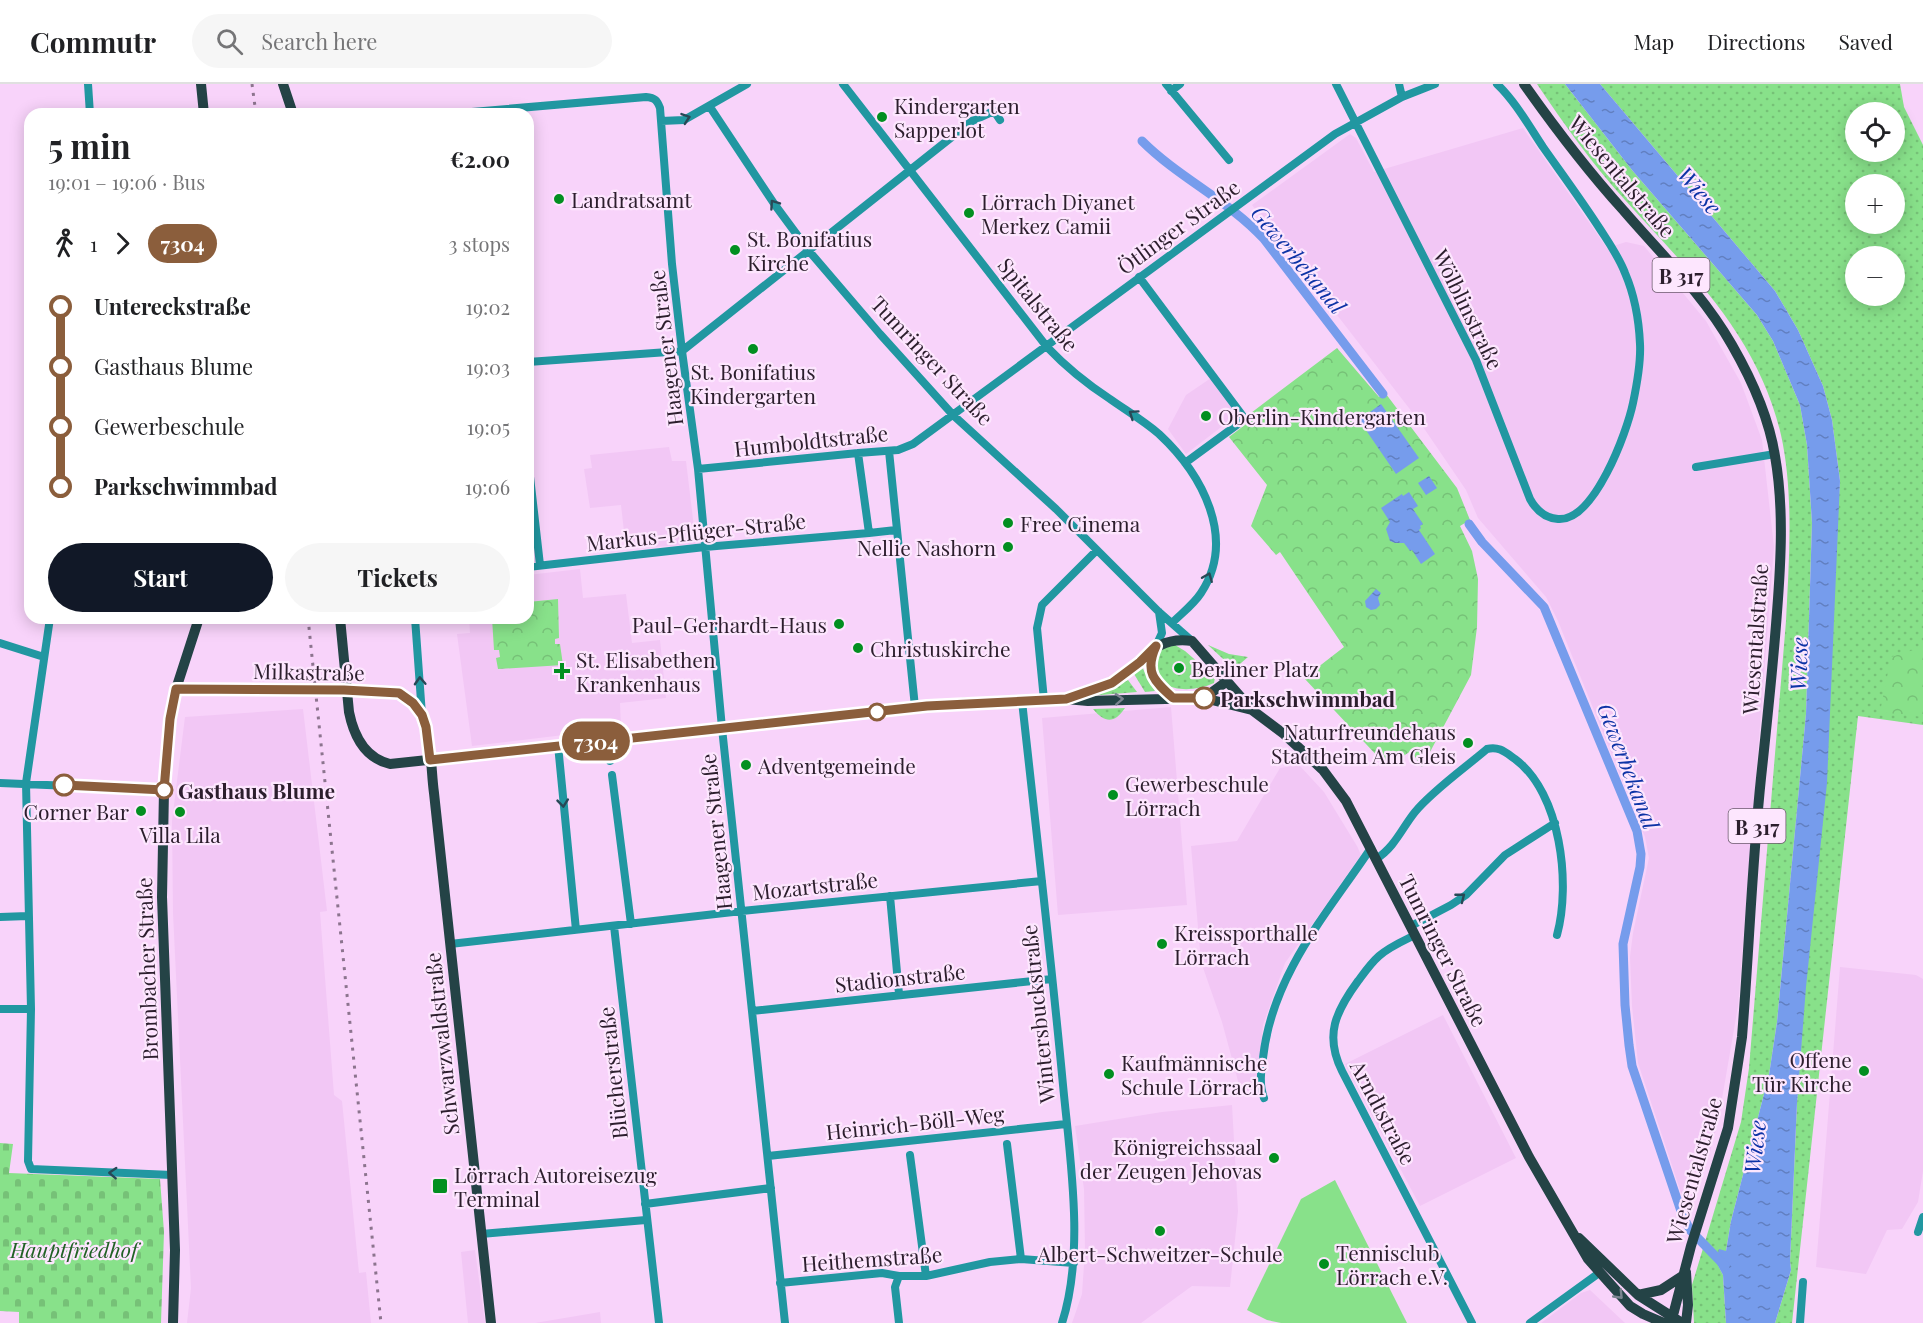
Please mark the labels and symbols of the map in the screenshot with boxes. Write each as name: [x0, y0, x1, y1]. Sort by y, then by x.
place label: Kindergarten Sapperlot: [894, 91, 1020, 143]
street label: Wiesentalstraße: [1563, 108, 1682, 243]
marker: Kindergarten Sapperlot: [875, 110, 889, 124]
one-way arrow: [681, 112, 691, 125]
water label: Wiese: [1671, 160, 1729, 221]
street label: Ötlinger Straße: [1111, 172, 1245, 280]
place label: Landratsamt: [571, 185, 692, 213]
place label: Lörrach Diyanet Merkez Camii: [981, 187, 1135, 239]
marker: Landratsamt: [552, 192, 566, 206]
one-way arrow: [770, 199, 781, 210]
water label: Gewerbekanal: [1245, 199, 1354, 320]
marker: Lörrach Diyanet Merkez Camii: [962, 206, 976, 220]
place label: St. Bonifatius Kirche: [747, 224, 872, 276]
marker: St. Bonifatius Kirche: [728, 243, 742, 257]
street label: Wölblinstraße: [1427, 243, 1510, 374]
street label: Spitalstraße: [993, 251, 1085, 357]
road number: B 317: [1652, 258, 1710, 292]
street label: Haagener Straße: [642, 268, 688, 428]
street label: Tumringer Straße: [866, 289, 1000, 431]
marker: St. Bonifatius Kindergarten: [746, 342, 760, 356]
place label: St. Bonifatius Kindergarten: [690, 357, 816, 409]
place label: Oberlin-Kindergarten: [1218, 402, 1426, 430]
marker: Oberlin-Kindergarten: [1199, 409, 1213, 423]
one-way arrow: [1128, 411, 1139, 422]
street label: Humboldtstraße: [733, 418, 889, 462]
street label: Markus-Pflüger-Straße: [585, 506, 807, 556]
place label: Free Cinema: [1020, 509, 1141, 537]
marker: Free Cinema: [1001, 516, 1015, 530]
place label: Nellie Nashorn: [857, 533, 996, 561]
marker: Nellie Nashorn: [1001, 540, 1015, 554]
street label: Wiesentalstraße: [1735, 563, 1773, 716]
one-way arrow: [1201, 573, 1213, 584]
place label: Paul-Gerhardt-Haus: [632, 610, 827, 638]
marker: Paul-Gerhardt-Haus: [832, 617, 846, 631]
place label: Christuskirche: [870, 634, 1011, 662]
water label: Wiese: [1782, 636, 1814, 691]
marker: Christuskirche: [851, 641, 865, 655]
place label: St. Elisabethen Krankenhaus: [576, 645, 716, 697]
place label: Berliner Platz: [1191, 654, 1319, 682]
street label: Milkastraße: [253, 656, 365, 686]
marker: Berliner Platz: [1172, 661, 1186, 675]
marker: St. Elisabethen Krankenhaus: [553, 662, 571, 680]
one-way arrow: [413, 676, 426, 685]
place label: Parkschwimmbad: [1220, 684, 1396, 712]
marker: Parkschwimmbad: [1193, 687, 1215, 709]
one-way arrow: [1115, 693, 1124, 706]
water label: Gewerbekanal: [1591, 699, 1667, 834]
unlabelled marker: [868, 703, 886, 721]
place label: Naturfreundehaus Stadtheim Am Gleis: [1271, 717, 1456, 769]
line badge: 7304: [554, 722, 638, 760]
marker: Naturfreundehaus Stadtheim Am Gleis: [1461, 736, 1475, 750]
place label: Adventgemeinde: [757, 751, 916, 779]
street label: Haagener Straße: [693, 752, 737, 912]
marker: Adventgemeinde: [739, 758, 753, 772]
place label: Gewerbeschule Lörrach: [1125, 769, 1269, 821]
unlabelled marker: [53, 774, 75, 796]
place label: Gasthaus Blume: [178, 776, 335, 804]
marker: Gasthaus Blume: [155, 781, 173, 799]
marker: Gewerbeschule Lörrach: [1106, 788, 1120, 802]
place label: Corner Bar: [24, 797, 130, 825]
one-way arrow: [556, 799, 569, 808]
marker: Corner Bar: [134, 804, 148, 818]
marker: Villa Lila: [173, 805, 187, 819]
road number: B 317: [1728, 809, 1786, 843]
place label: Villa Lila: [138, 820, 221, 848]
street label: Mozartstraße: [751, 864, 879, 906]
street label: Tumringer Straße: [1394, 869, 1494, 1031]
street label: Brombacher Straße: [129, 877, 163, 1061]
one-way arrow: [1455, 894, 1466, 905]
place label: Kreissporthalle Lörrach: [1174, 918, 1318, 970]
street label: Wintersbuckstraße: [1014, 923, 1060, 1106]
marker: Kreissporthalle Lörrach: [1155, 937, 1169, 951]
street label: Schwarzwaldstraße: [417, 951, 465, 1137]
street label: Stadionstraße: [833, 956, 967, 998]
street label: Blücherstraße: [591, 1005, 633, 1141]
place label: Offene Tür Kirche: [1752, 1045, 1852, 1097]
place label: Kaufmännische Schule Lörrach: [1121, 1048, 1267, 1100]
street label: Arndtstraße: [1344, 1054, 1423, 1169]
marker: Offene Tür Kirche: [1857, 1064, 1871, 1078]
marker: Kaufmännische Schule Lörrach: [1102, 1067, 1116, 1081]
street label: Wiesentalstraße: [1658, 1093, 1727, 1248]
street label: Heinrich-Böll-Weg: [824, 1099, 1006, 1145]
water label: Wiese: [1736, 1118, 1772, 1176]
place label: Königreichssaal der Zeugen Jehovas: [1080, 1132, 1262, 1184]
marker: Königreichssaal der Zeugen Jehovas: [1267, 1151, 1281, 1165]
place label: Lörrach Autoreisezug Terminal: [454, 1160, 657, 1212]
one-way arrow: [109, 1166, 118, 1179]
marker: Lörrach Autoreisezug Terminal: [431, 1177, 449, 1195]
marker: Albert-Schweitzer-Schule: [1153, 1224, 1167, 1238]
park label: Hauptfriedhof: [9, 1235, 142, 1263]
place label: Tennisclub Lörrach e.V.: [1336, 1238, 1448, 1290]
street label: Heithemstraße: [801, 1239, 943, 1277]
place label: Albert-Schweitzer-Schule: [1036, 1239, 1283, 1267]
marker: Tennisclub Lörrach e.V.: [1317, 1257, 1331, 1271]
one-way arrow: [1612, 1288, 1623, 1299]

